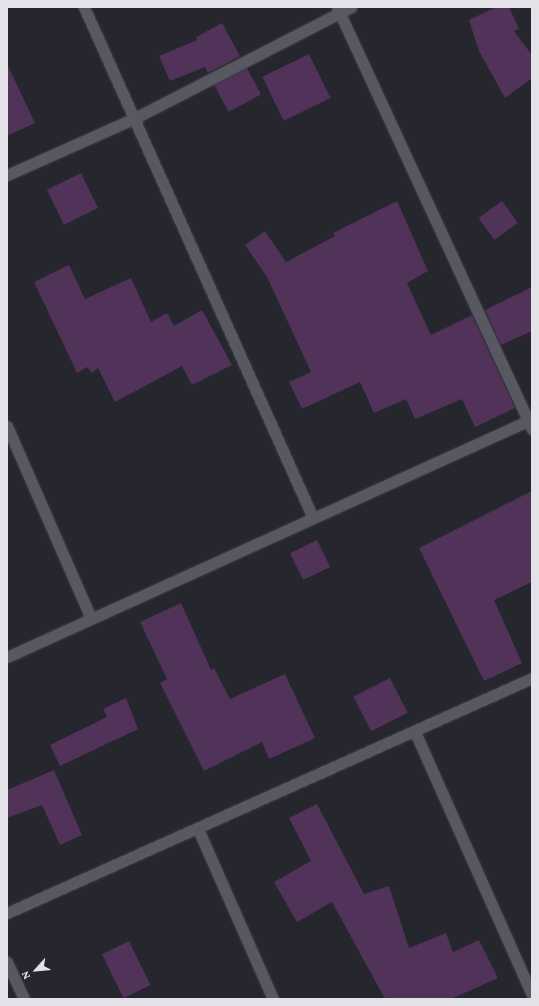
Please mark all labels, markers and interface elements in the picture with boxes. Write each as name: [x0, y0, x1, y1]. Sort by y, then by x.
north arrow: [16, 950, 56, 990]
text: N: [18, 969, 32, 982]

